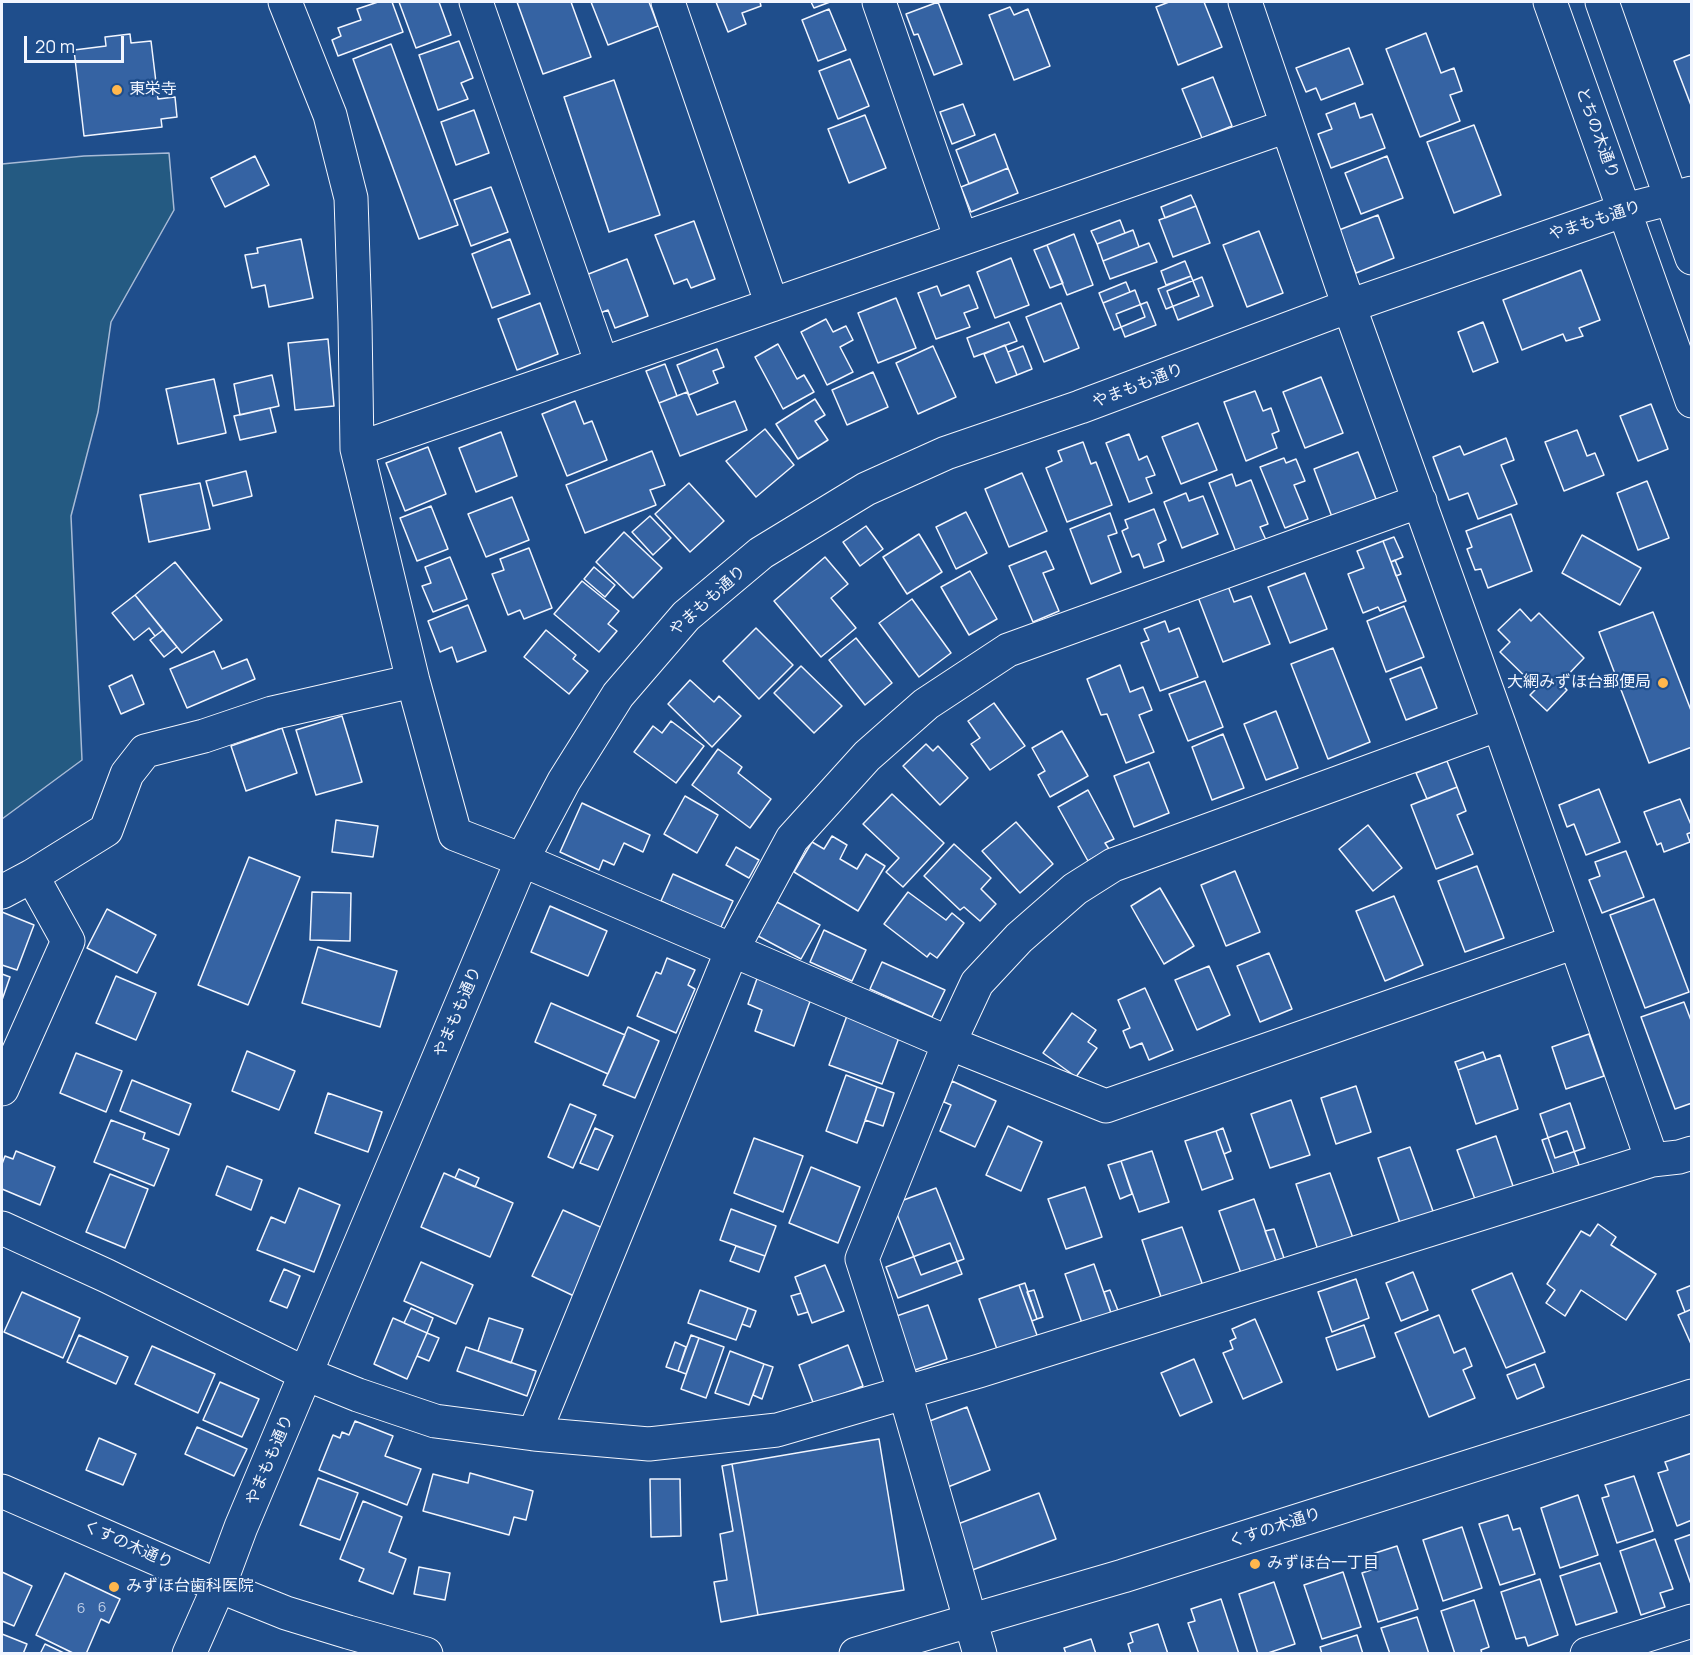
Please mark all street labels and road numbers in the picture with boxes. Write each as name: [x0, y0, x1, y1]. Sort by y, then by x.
street label: とちの木通り: [1572, 85, 1622, 181]
street label: やまもも通り: [1546, 197, 1644, 245]
street label: やまもも通り: [1090, 360, 1186, 412]
street label: やまもも通り: [666, 562, 750, 640]
street label: やまもも通り: [430, 964, 486, 1060]
street label: やまもも通り: [242, 1412, 298, 1508]
street label: くすの木通り: [1226, 1504, 1324, 1552]
street label: くすの木通り: [80, 1517, 176, 1573]

